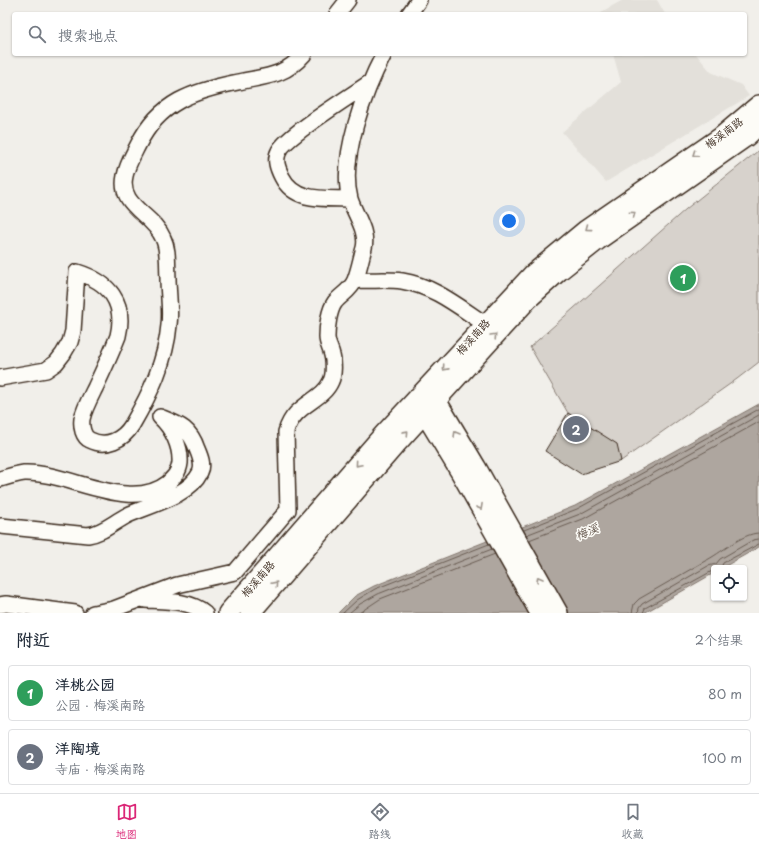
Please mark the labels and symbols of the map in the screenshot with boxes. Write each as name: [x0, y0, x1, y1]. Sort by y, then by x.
street label: 梅溪南路: [701, 113, 746, 153]
one-way arrow: [692, 149, 699, 157]
your location: [499, 211, 519, 231]
one-way arrow: [629, 212, 636, 219]
one-way arrow: [585, 223, 592, 231]
pin: 1: [670, 263, 696, 293]
street label: 梅溪南路: [452, 315, 494, 359]
one-way arrow: [489, 334, 496, 341]
one-way arrow: [443, 363, 450, 371]
pin: 2: [563, 414, 589, 444]
one-way arrow: [402, 430, 409, 437]
one-way arrow: [454, 431, 461, 438]
one-way arrow: [356, 459, 363, 467]
one-way arrow: [476, 503, 483, 510]
water label: 梅溪: [572, 518, 602, 544]
street label: 梅溪南路: [237, 556, 278, 601]
one-way arrow: [536, 576, 543, 583]
one-way arrow: [271, 581, 278, 588]

